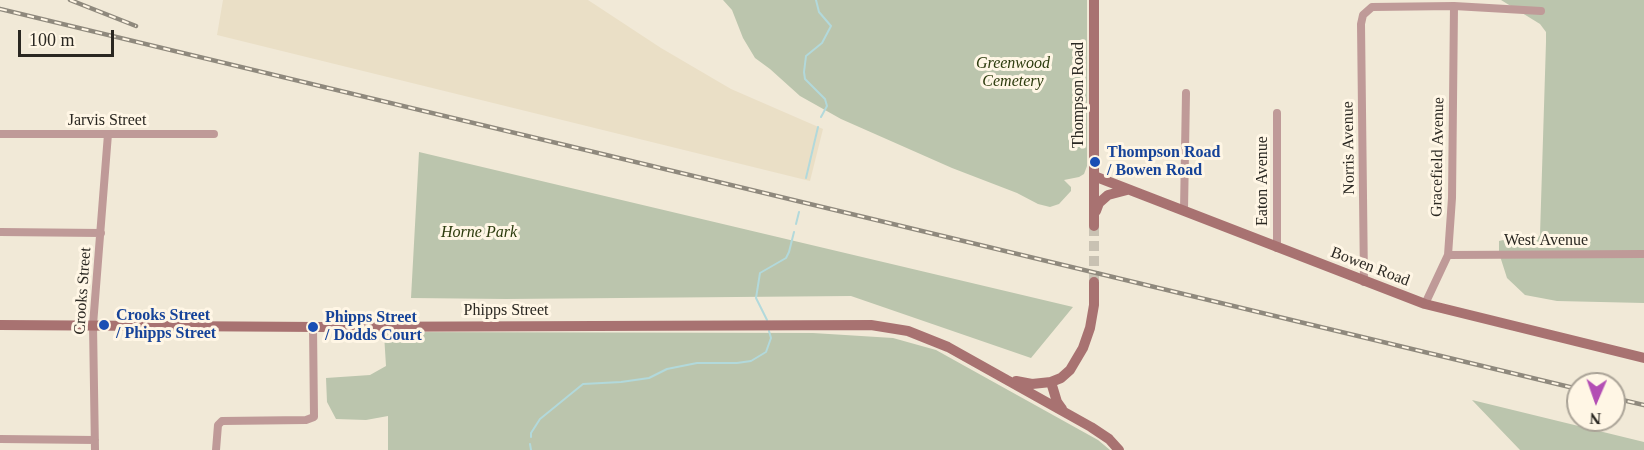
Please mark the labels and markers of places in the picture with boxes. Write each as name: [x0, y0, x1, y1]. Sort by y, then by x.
place label: Thompson Road / Bowen Road: [1107, 143, 1220, 181]
marker: Thompson Road / Bowen Road: [1088, 155, 1102, 169]
place label: Crooks Street / Phipps Street: [116, 306, 216, 344]
place label: Phipps Street / Dodds Court: [325, 308, 422, 346]
marker: Crooks Street / Phipps Street: [97, 318, 111, 332]
marker: Phipps Street / Dodds Court: [306, 320, 320, 334]

